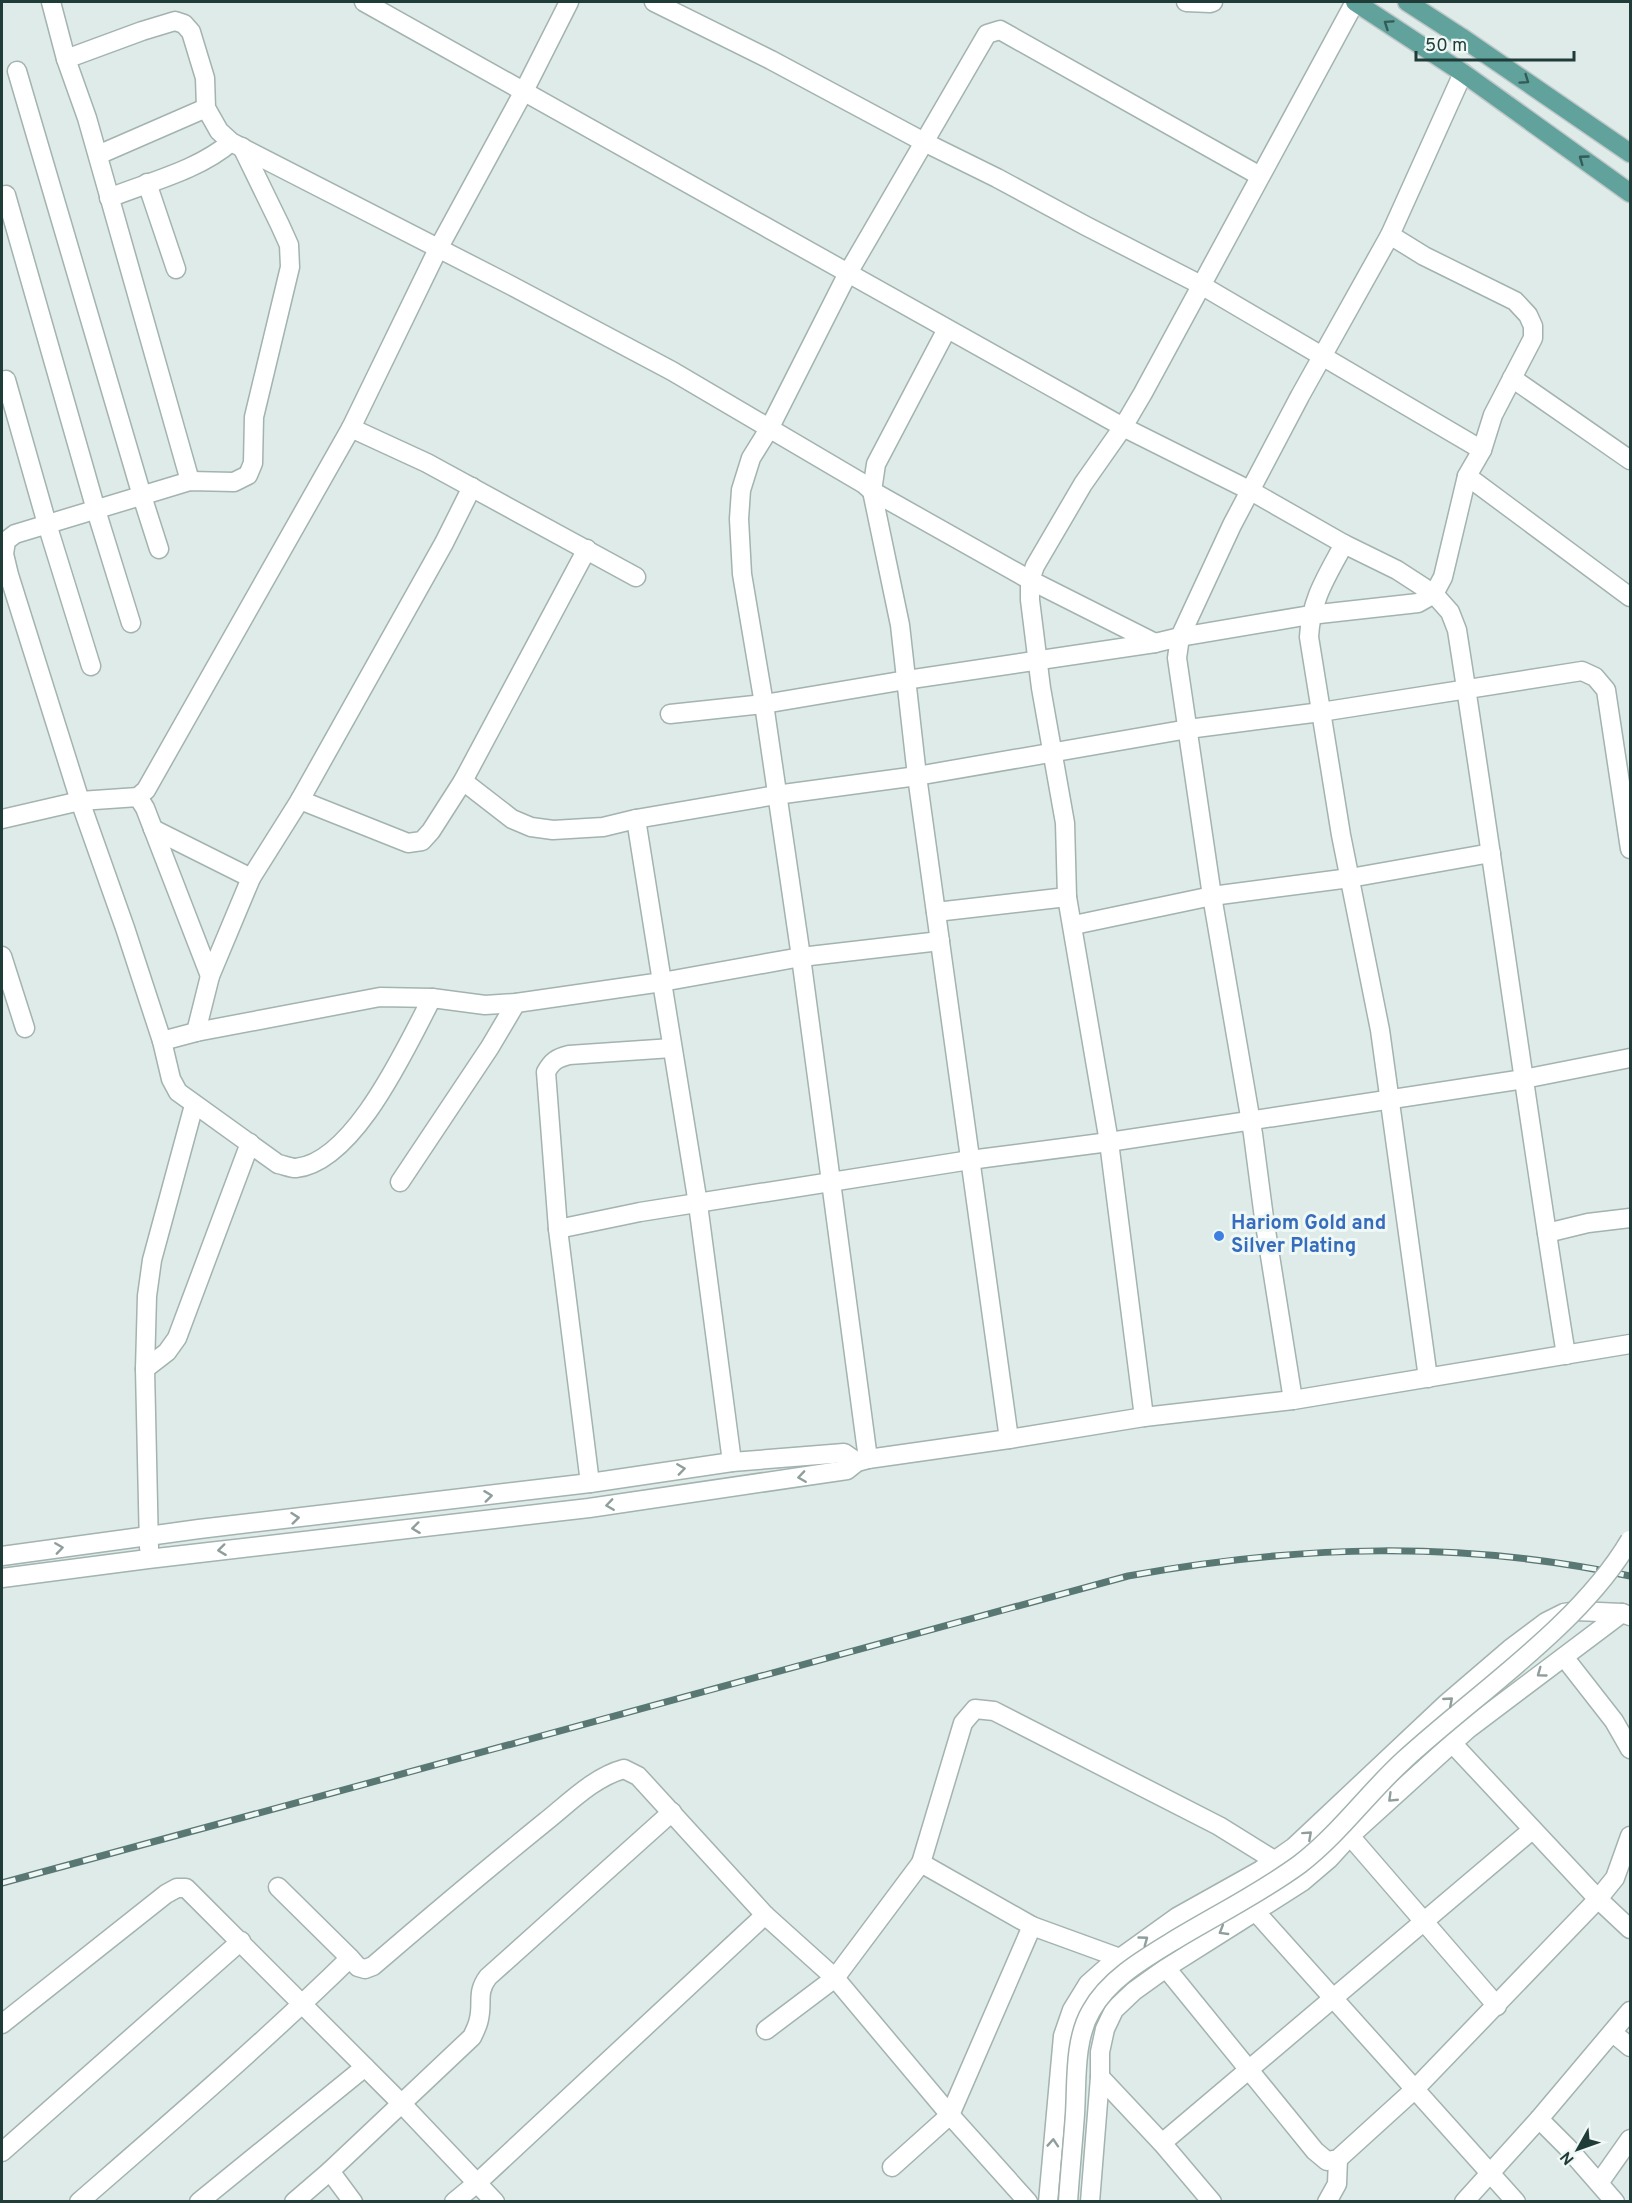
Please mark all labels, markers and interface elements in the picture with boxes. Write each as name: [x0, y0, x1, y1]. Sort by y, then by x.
one-way arrow: [1384, 20, 1395, 31]
scale bar: [1416, 24, 1574, 62]
text: 50 m: [1425, 35, 1467, 58]
one-way arrow: [1519, 73, 1530, 84]
one-way arrow: [1578, 155, 1589, 166]
place label: Hariom Gold and Silver Plating: [1231, 1211, 1386, 1260]
marker: Hariom Gold and Silver Plating: [1212, 1229, 1226, 1243]
one-way arrow: [677, 1464, 686, 1476]
one-way arrow: [798, 1470, 807, 1482]
one-way arrow: [484, 1490, 493, 1503]
one-way arrow: [605, 1498, 614, 1510]
one-way arrow: [290, 1512, 299, 1525]
one-way arrow: [411, 1521, 420, 1534]
one-way arrow: [55, 1542, 64, 1555]
one-way arrow: [218, 1543, 227, 1556]
one-way arrow: [1537, 1666, 1548, 1677]
one-way arrow: [1442, 1697, 1453, 1708]
one-way arrow: [1388, 1791, 1398, 1802]
one-way arrow: [1300, 1831, 1311, 1842]
one-way arrow: [1219, 1923, 1229, 1935]
one-way arrow: [1138, 1936, 1149, 1947]
north arrow: [1548, 2119, 1608, 2179]
one-way arrow: [1046, 2139, 1059, 2148]
text: N: [1557, 2147, 1579, 2168]

